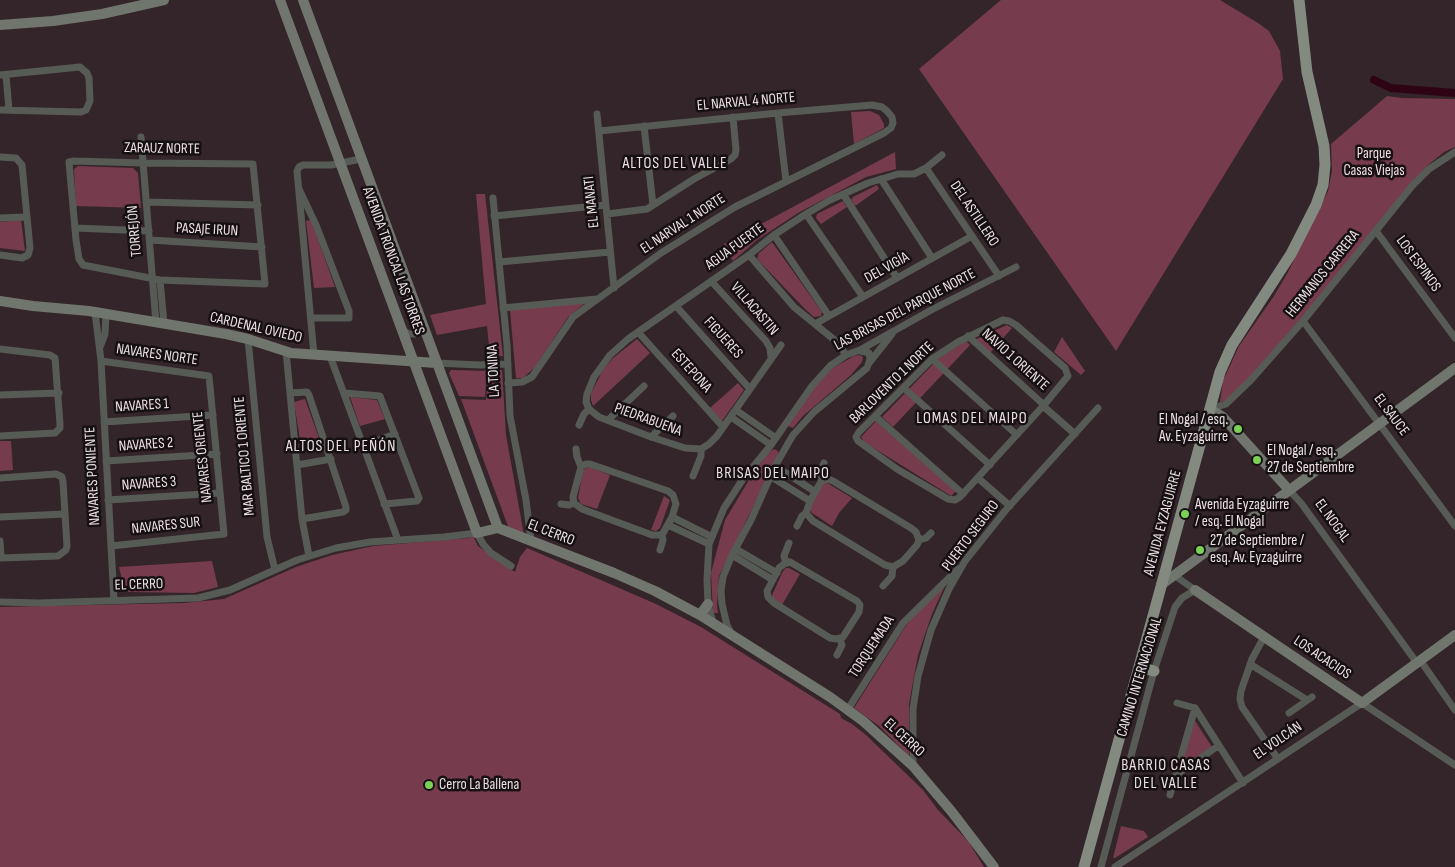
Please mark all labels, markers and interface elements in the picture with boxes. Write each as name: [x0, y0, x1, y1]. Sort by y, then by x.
street label: EL NARVAL 4 NORTE: [696, 89, 796, 115]
street label: ZARAUZ NORTE: [124, 139, 200, 159]
park label: Parque Casas Viejas: [1343, 145, 1405, 180]
district label: ALTOS DEL VALLE: [621, 154, 729, 174]
street label: EL MANATI: [580, 175, 604, 229]
street label: DEL ASTILLERO: [946, 178, 1002, 250]
street label: AVENIDA TRONCAL LAS TORRES: [358, 185, 428, 337]
street label: EL NARVAL 1 NORTE: [637, 190, 729, 258]
street label: TORREJÓN: [124, 205, 146, 257]
street label: PASAJE IRUN: [176, 219, 238, 241]
street label: AGUA FUERTE: [702, 220, 768, 274]
street label: HERMANOS CARRERA: [1282, 227, 1364, 321]
street label: LOS ESPINOS: [1392, 233, 1444, 295]
street label: DEL VIGÍA: [862, 248, 912, 288]
street label: LAS BRISAS DEL PARQUE NORTE: [831, 265, 979, 355]
street label: VILLACASTIN: [726, 279, 782, 339]
street label: CARDENAL OVIEDO: [208, 309, 304, 347]
street label: FIGUERES: [700, 314, 746, 362]
street label: NAVIO 1 ORIENTE: [978, 325, 1052, 395]
street label: BARLOVENTO 1 NORTE: [846, 338, 938, 428]
street label: NAVARES NORTE: [115, 340, 199, 370]
street label: LA TONINA: [484, 344, 504, 398]
street label: ESTEPONA: [667, 345, 715, 397]
street label: EL SAUCE: [1369, 391, 1413, 439]
street label: NAVARES 1: [115, 395, 169, 417]
street label: MAR BALTICO 1 ORIENTE: [231, 396, 259, 516]
street label: PIEDRABUENA: [612, 399, 684, 441]
district label: LOMAS DEL MAIPO: [914, 409, 1030, 429]
street label: NAVARES ORIENTE: [189, 410, 217, 504]
place label: El Nogal / esq. Av. Eyzaguirre: [1159, 411, 1228, 446]
marker: El Nogal / esq. Av. Eyzaguirre: [1232, 423, 1244, 435]
street label: NAVARES PONIENTE: [81, 426, 105, 526]
street label: NAVARES 2: [118, 434, 174, 456]
district label: ALTOS DEL PEÑÓN: [284, 437, 398, 457]
place label: El Nogal / esq. 27 de Septiembre: [1267, 442, 1354, 477]
marker: El Nogal / esq. 27 de Septiembre: [1251, 454, 1263, 466]
district label: BRISAS DEL MAIPO: [714, 464, 832, 484]
street label: AVENIDA EYZAGUIRRE: [1140, 468, 1186, 578]
street label: NAVARES 3: [121, 473, 177, 495]
place label: Avenida Eyzaguirre / esq. El Nogal: [1195, 496, 1289, 531]
street label: EL NOGAL: [1310, 496, 1354, 546]
street label: PUERTO SEGURO: [939, 497, 1003, 575]
marker: Avenida Eyzaguirre / esq. El Nogal: [1179, 508, 1191, 520]
street label: NAVARES SUR: [131, 513, 201, 539]
street label: EL CERRO: [525, 516, 577, 550]
place label: 27 de Septiembre / esq. Av. Eyzaguirre: [1210, 532, 1304, 567]
marker: 27 de Septiembre / esq. Av. Eyzaguirre: [1194, 544, 1206, 556]
street label: EL CERRO: [114, 575, 164, 595]
street label: TORQUEMADA: [845, 613, 899, 681]
street label: CAMINO INTERNACIONAL: [1113, 615, 1167, 739]
street label: LOS ACACIOS: [1290, 632, 1354, 684]
street label: EL CERRO: [880, 715, 928, 761]
street label: EL VOLCÁN: [1250, 718, 1306, 764]
district label: BARRIO CASAS DEL VALLE: [1120, 756, 1212, 794]
place label: Cerro La Ballena: [439, 776, 519, 794]
marker: Cerro La Ballena: [423, 779, 435, 791]

